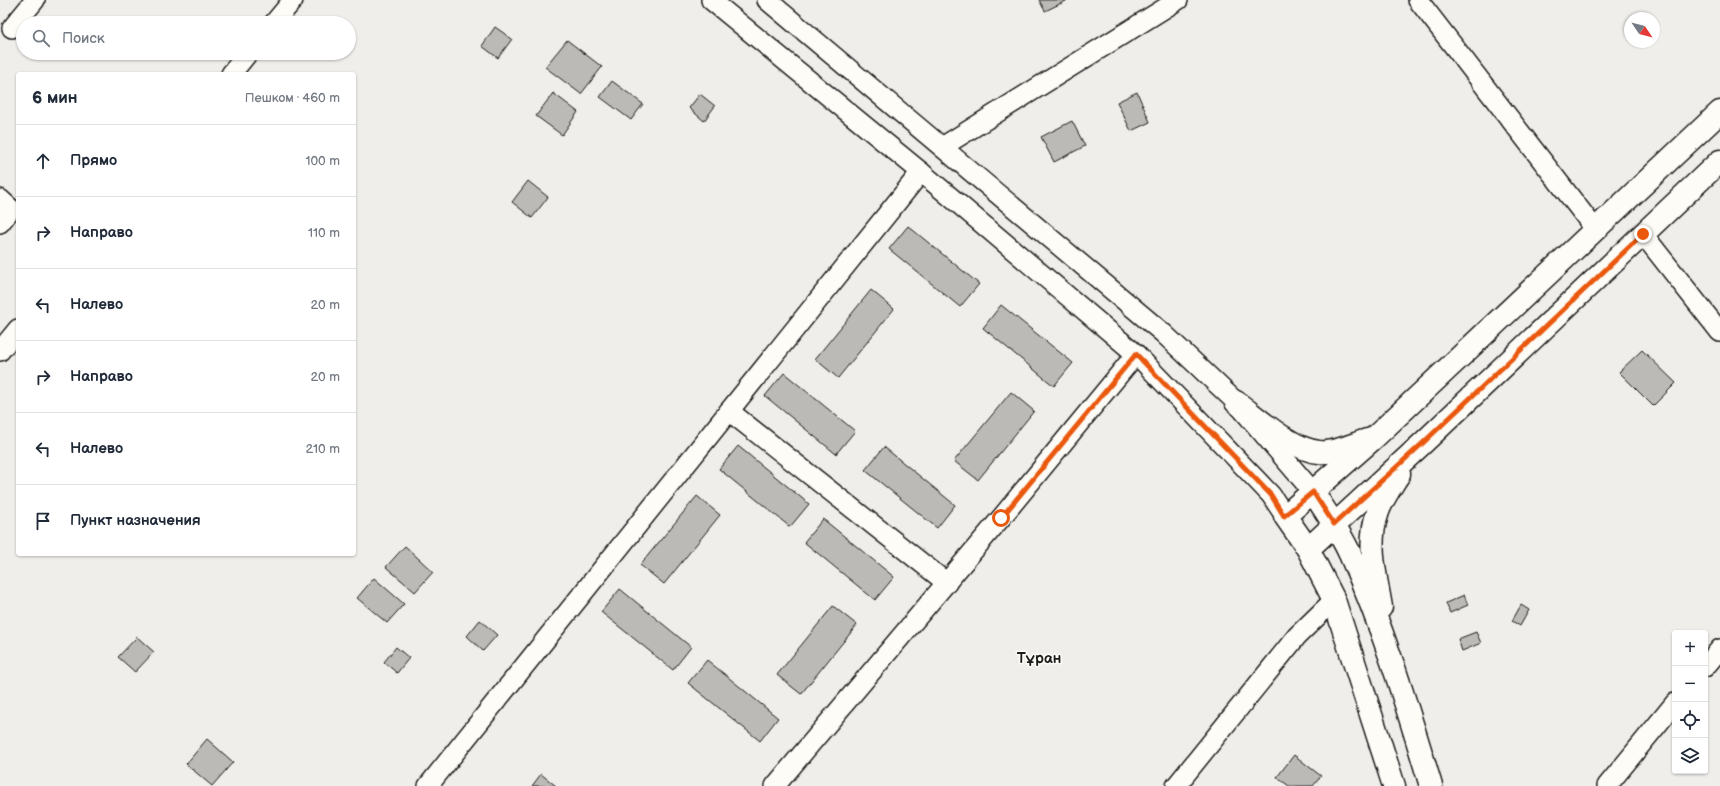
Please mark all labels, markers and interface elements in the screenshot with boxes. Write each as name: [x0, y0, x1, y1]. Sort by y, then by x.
north arrow: [1624, 12, 1660, 48]
search box: [16, 16, 356, 60]
icon: search: [30, 27, 52, 49]
text: Поиск: [62, 29, 105, 48]
text: 6 мин: [32, 88, 78, 108]
text: Пешком · 460 m: [245, 90, 340, 106]
icon: ahead: [32, 150, 54, 172]
text: Прямо: [70, 151, 117, 170]
text: 100 m: [305, 153, 340, 169]
icon: right: [32, 222, 54, 244]
text: Направо: [70, 223, 133, 242]
text: 110 m: [308, 225, 340, 241]
route end: [1634, 225, 1652, 243]
icon: left: [32, 294, 54, 316]
text: Налево: [70, 295, 123, 314]
text: 20 m: [310, 297, 340, 313]
icon: right: [32, 366, 54, 388]
text: Направо: [70, 367, 133, 386]
text: 20 m: [310, 369, 340, 385]
icon: left: [32, 438, 54, 460]
text: Налево: [70, 439, 123, 458]
text: 210 m: [306, 441, 340, 457]
route start: [992, 509, 1010, 527]
icon: arrive: [32, 510, 54, 532]
text: Пункт назначения: [70, 511, 201, 530]
map controls: [1672, 630, 1708, 774]
button: +: [1672, 630, 1708, 666]
district label: Тұран: [1017, 649, 1061, 668]
button: −: [1672, 666, 1708, 702]
button: locate: [1672, 702, 1708, 738]
button: layers: [1672, 738, 1708, 774]

